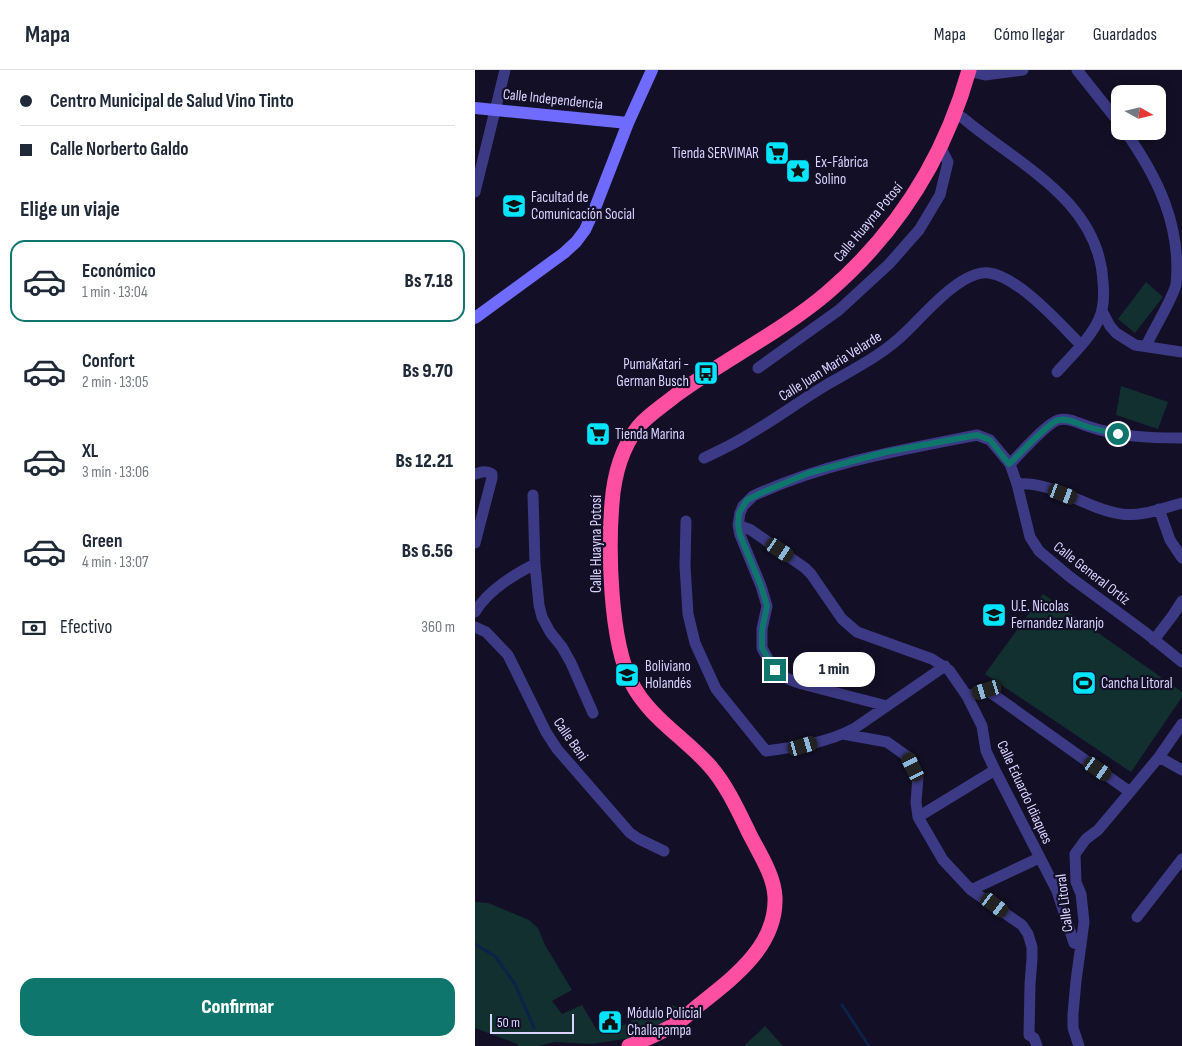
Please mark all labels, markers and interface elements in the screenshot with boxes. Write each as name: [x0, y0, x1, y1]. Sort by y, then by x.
text: Mapa: [25, 20, 70, 49]
text: Mapa: [934, 24, 966, 45]
text: Cómo llegar: [994, 24, 1065, 45]
text: Guardados: [1093, 24, 1157, 45]
street label: Calle Independencia: [502, 85, 604, 114]
north arrow: [1111, 85, 1166, 140]
map controls: [1111, 85, 1166, 140]
text: Centro Municipal de Salud Vino Tinto: [50, 90, 294, 113]
text: Calle Norberto Galdo: [50, 138, 188, 161]
supermarket icon: Tienda SERVIMAR: [764, 140, 790, 166]
place label: Tienda SERVIMAR: [672, 144, 759, 163]
place label: Ex-Fábrica Solino: [815, 153, 869, 189]
place icon: Ex-Fábrica Solino: [785, 158, 811, 184]
street label: Calle Huayna Potosí: [830, 178, 907, 266]
place label: Facultad de Comunicación Social: [531, 188, 635, 224]
school or university icon: Facultad de Comunicación Social: [501, 193, 527, 219]
text: Elige un viaje: [20, 196, 120, 223]
icon: car: [22, 259, 67, 304]
text: Económico: [82, 260, 156, 283]
text: Bs 7.18: [405, 270, 453, 293]
text: 1 min · 13:04: [82, 283, 148, 302]
street label: Calle Juan Maria Velarde: [775, 327, 885, 406]
icon: car: [22, 349, 67, 394]
text: Confort: [82, 350, 135, 373]
place label: PumaKatari - German Busch: [616, 355, 689, 391]
text: Bs 9.70: [403, 360, 453, 383]
bus stop icon: PumaKatari - German Busch: [693, 360, 719, 386]
text: 2 min · 13:05: [82, 373, 148, 392]
supermarket icon: Tienda Marina: [585, 421, 611, 447]
route start: [1107, 423, 1129, 445]
place label: Tienda Marina: [615, 425, 685, 444]
icon: car: [22, 439, 67, 484]
text: XL: [82, 440, 98, 463]
text: Bs 12.21: [395, 450, 453, 473]
text: 3 min · 13:06: [82, 463, 149, 482]
car: [1046, 482, 1079, 506]
street label: Calle Huayna Potosí: [587, 495, 606, 593]
icon: car: [22, 529, 67, 574]
text: Green: [82, 530, 122, 553]
car: [763, 535, 796, 565]
street label: Calle General Ortiz: [1049, 537, 1134, 610]
text: Bs 6.56: [402, 540, 453, 563]
text: 4 min · 13:07: [82, 553, 148, 572]
place label: U.E. Nicolas Fernandez Naranjo: [1011, 597, 1104, 633]
school or university icon: U.E. Nicolas Fernandez Naranjo: [981, 602, 1007, 628]
icon: cash: [20, 614, 48, 642]
text: Efectivo: [60, 616, 112, 639]
text: 360 m: [421, 618, 455, 637]
callout: 1 min: [793, 652, 875, 688]
place label: Boliviano Holandés: [645, 657, 692, 693]
route end: [764, 659, 786, 681]
text: 1 min: [819, 660, 849, 679]
school or university icon: Boliviano Holandés: [614, 662, 640, 688]
sports icon: Cancha Litoral: [1071, 670, 1097, 696]
place label: Cancha Litoral: [1101, 674, 1172, 693]
car: [970, 678, 1003, 702]
street label: Calle Beni: [549, 714, 592, 765]
car: [786, 735, 819, 757]
street label: Calle Eduardo Idiaques: [992, 737, 1057, 847]
car: [899, 750, 926, 784]
car: [1081, 754, 1114, 784]
street label: Calle Litoral: [1052, 873, 1077, 933]
car: [978, 890, 1011, 920]
button: Confirmar: [20, 978, 455, 1036]
place label: Módulo Policial Challapampa: [627, 1004, 702, 1040]
public building icon: Módulo Policial Challapampa: [597, 1009, 623, 1035]
scale bar: [490, 1011, 574, 1034]
text: 50 m: [497, 1014, 520, 1031]

